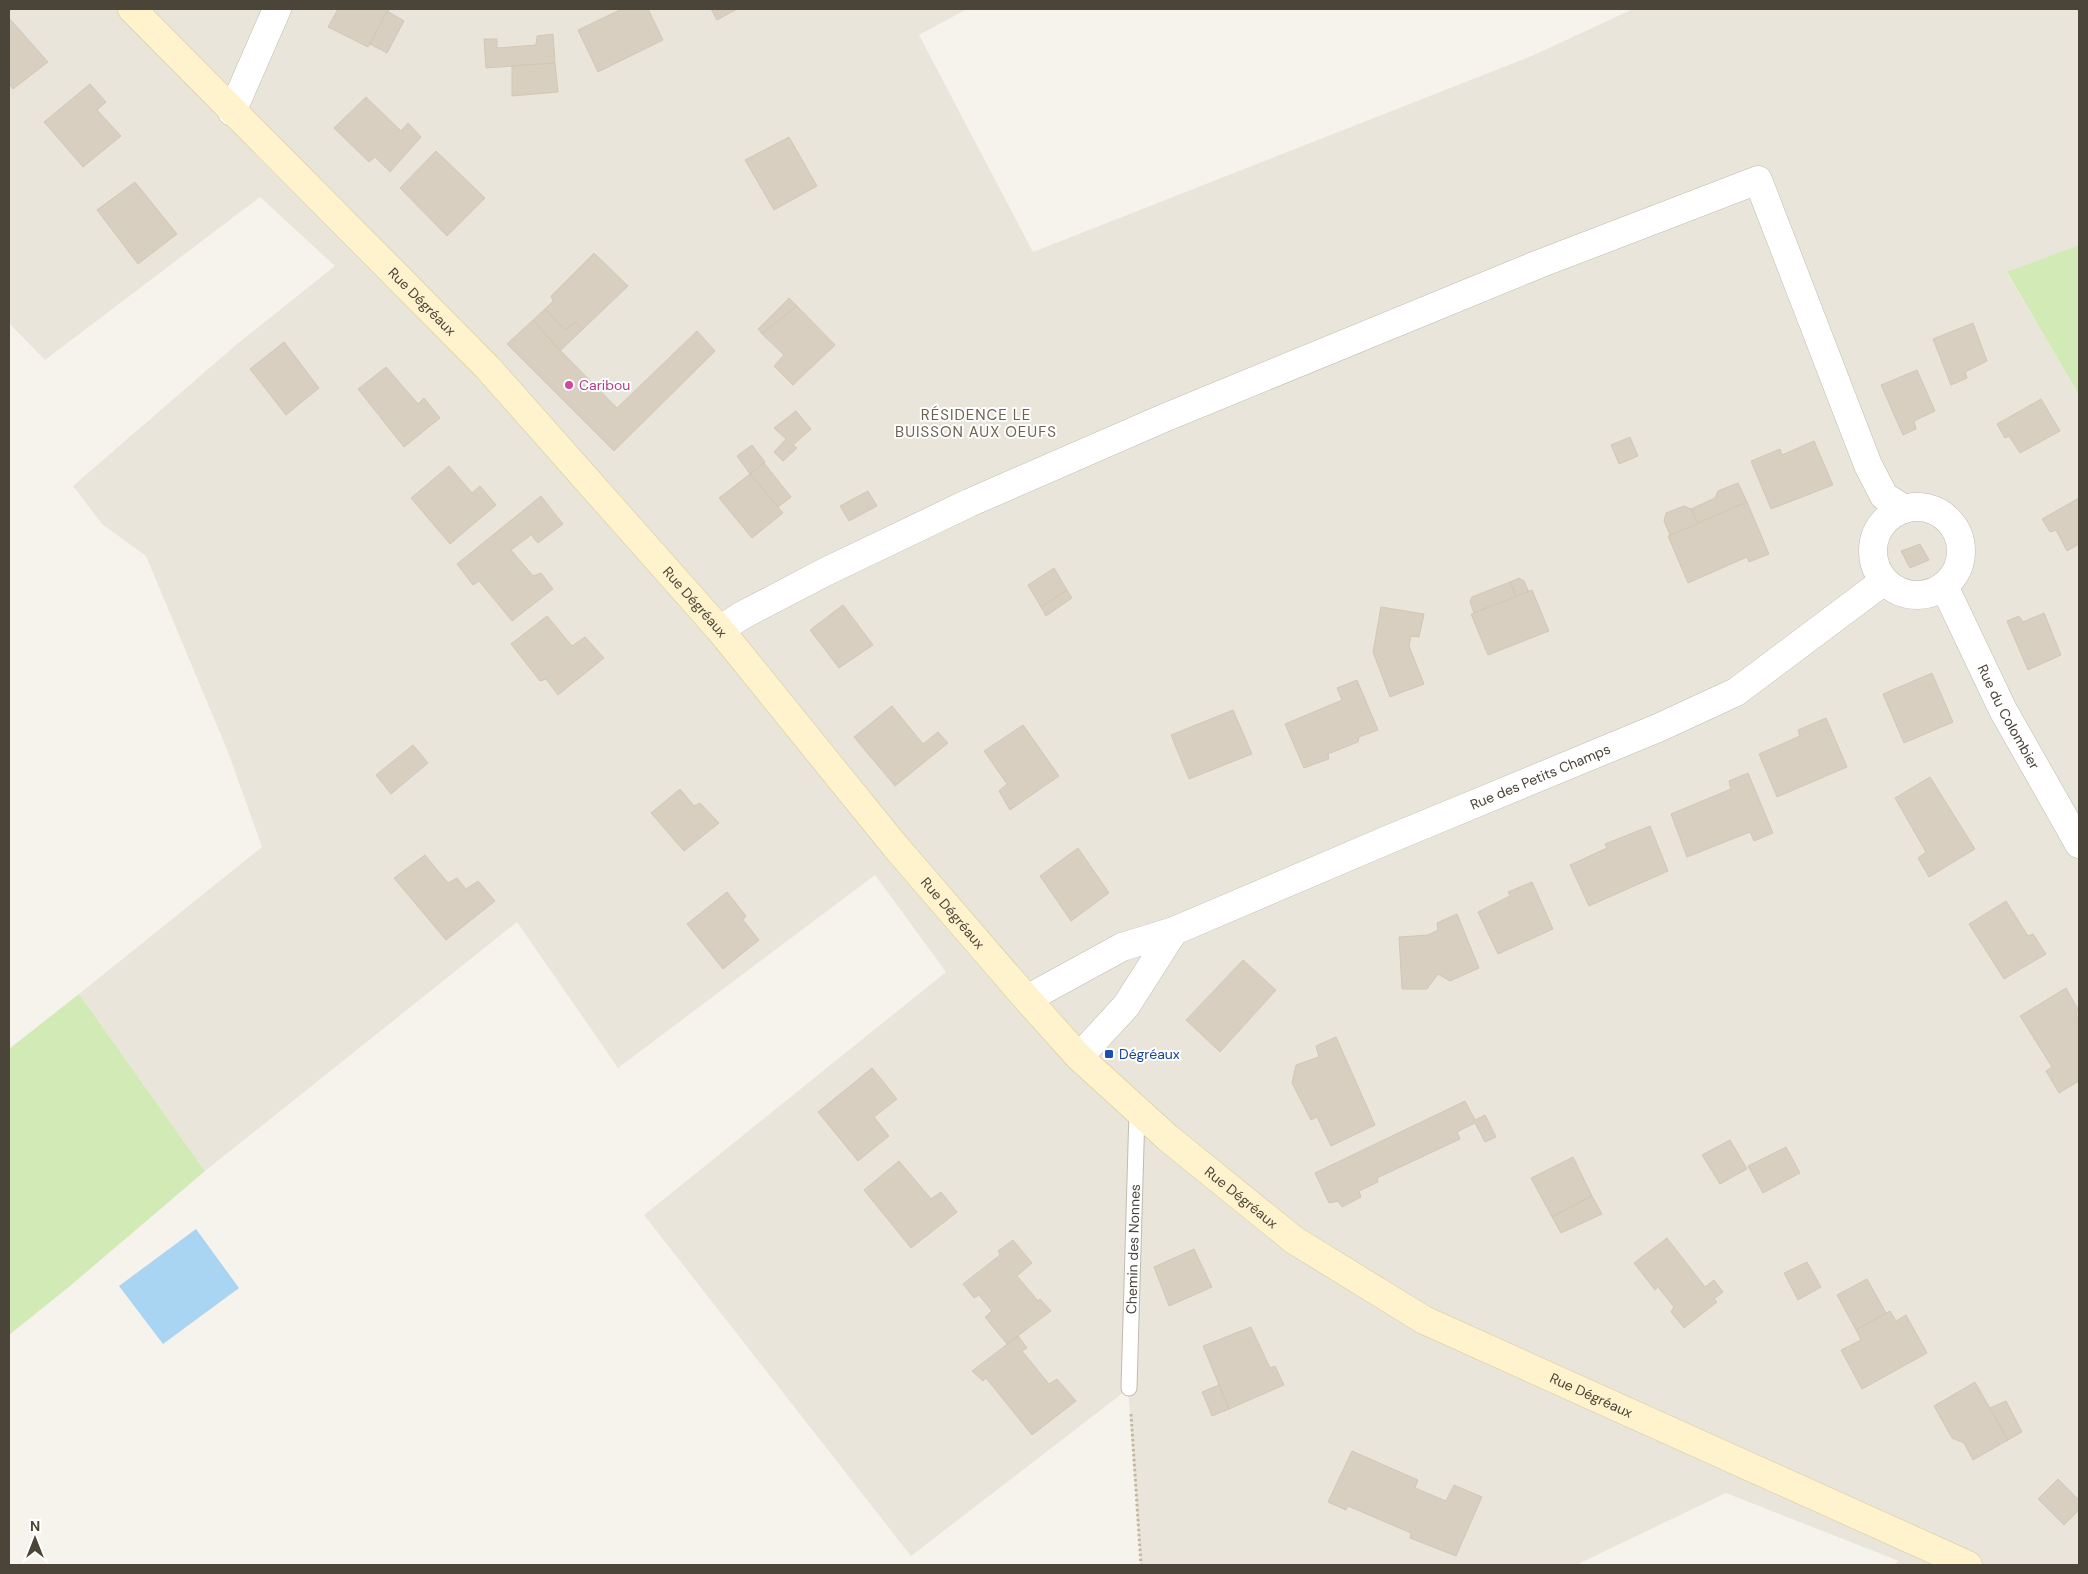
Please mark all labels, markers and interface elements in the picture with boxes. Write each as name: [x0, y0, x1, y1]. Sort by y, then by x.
street label: Rue Dégréaux: [384, 264, 460, 339]
place label: Caribou: [579, 376, 630, 394]
marker: Caribou: [563, 379, 575, 391]
district label: RÉSIDENCE LE BUISSON AUX OEUFS: [895, 405, 1057, 442]
street label: Rue Dégréaux: [659, 563, 731, 641]
street label: Rue du Colombier: [1974, 662, 2044, 773]
street label: Rue des Petits Champs: [1467, 740, 1613, 814]
street label: Rue Dégréaux: [917, 873, 989, 953]
place label: Dégréaux: [1119, 1045, 1180, 1063]
marker: Dégréaux: [1103, 1048, 1115, 1060]
street label: Rue Dégréaux: [1201, 1162, 1281, 1232]
street label: Chemin des Nonnes: [1122, 1184, 1144, 1314]
street label: Rue Dégréaux: [1547, 1369, 1635, 1422]
north arrow: [10, 1514, 60, 1564]
text: N: [30, 1517, 40, 1535]

